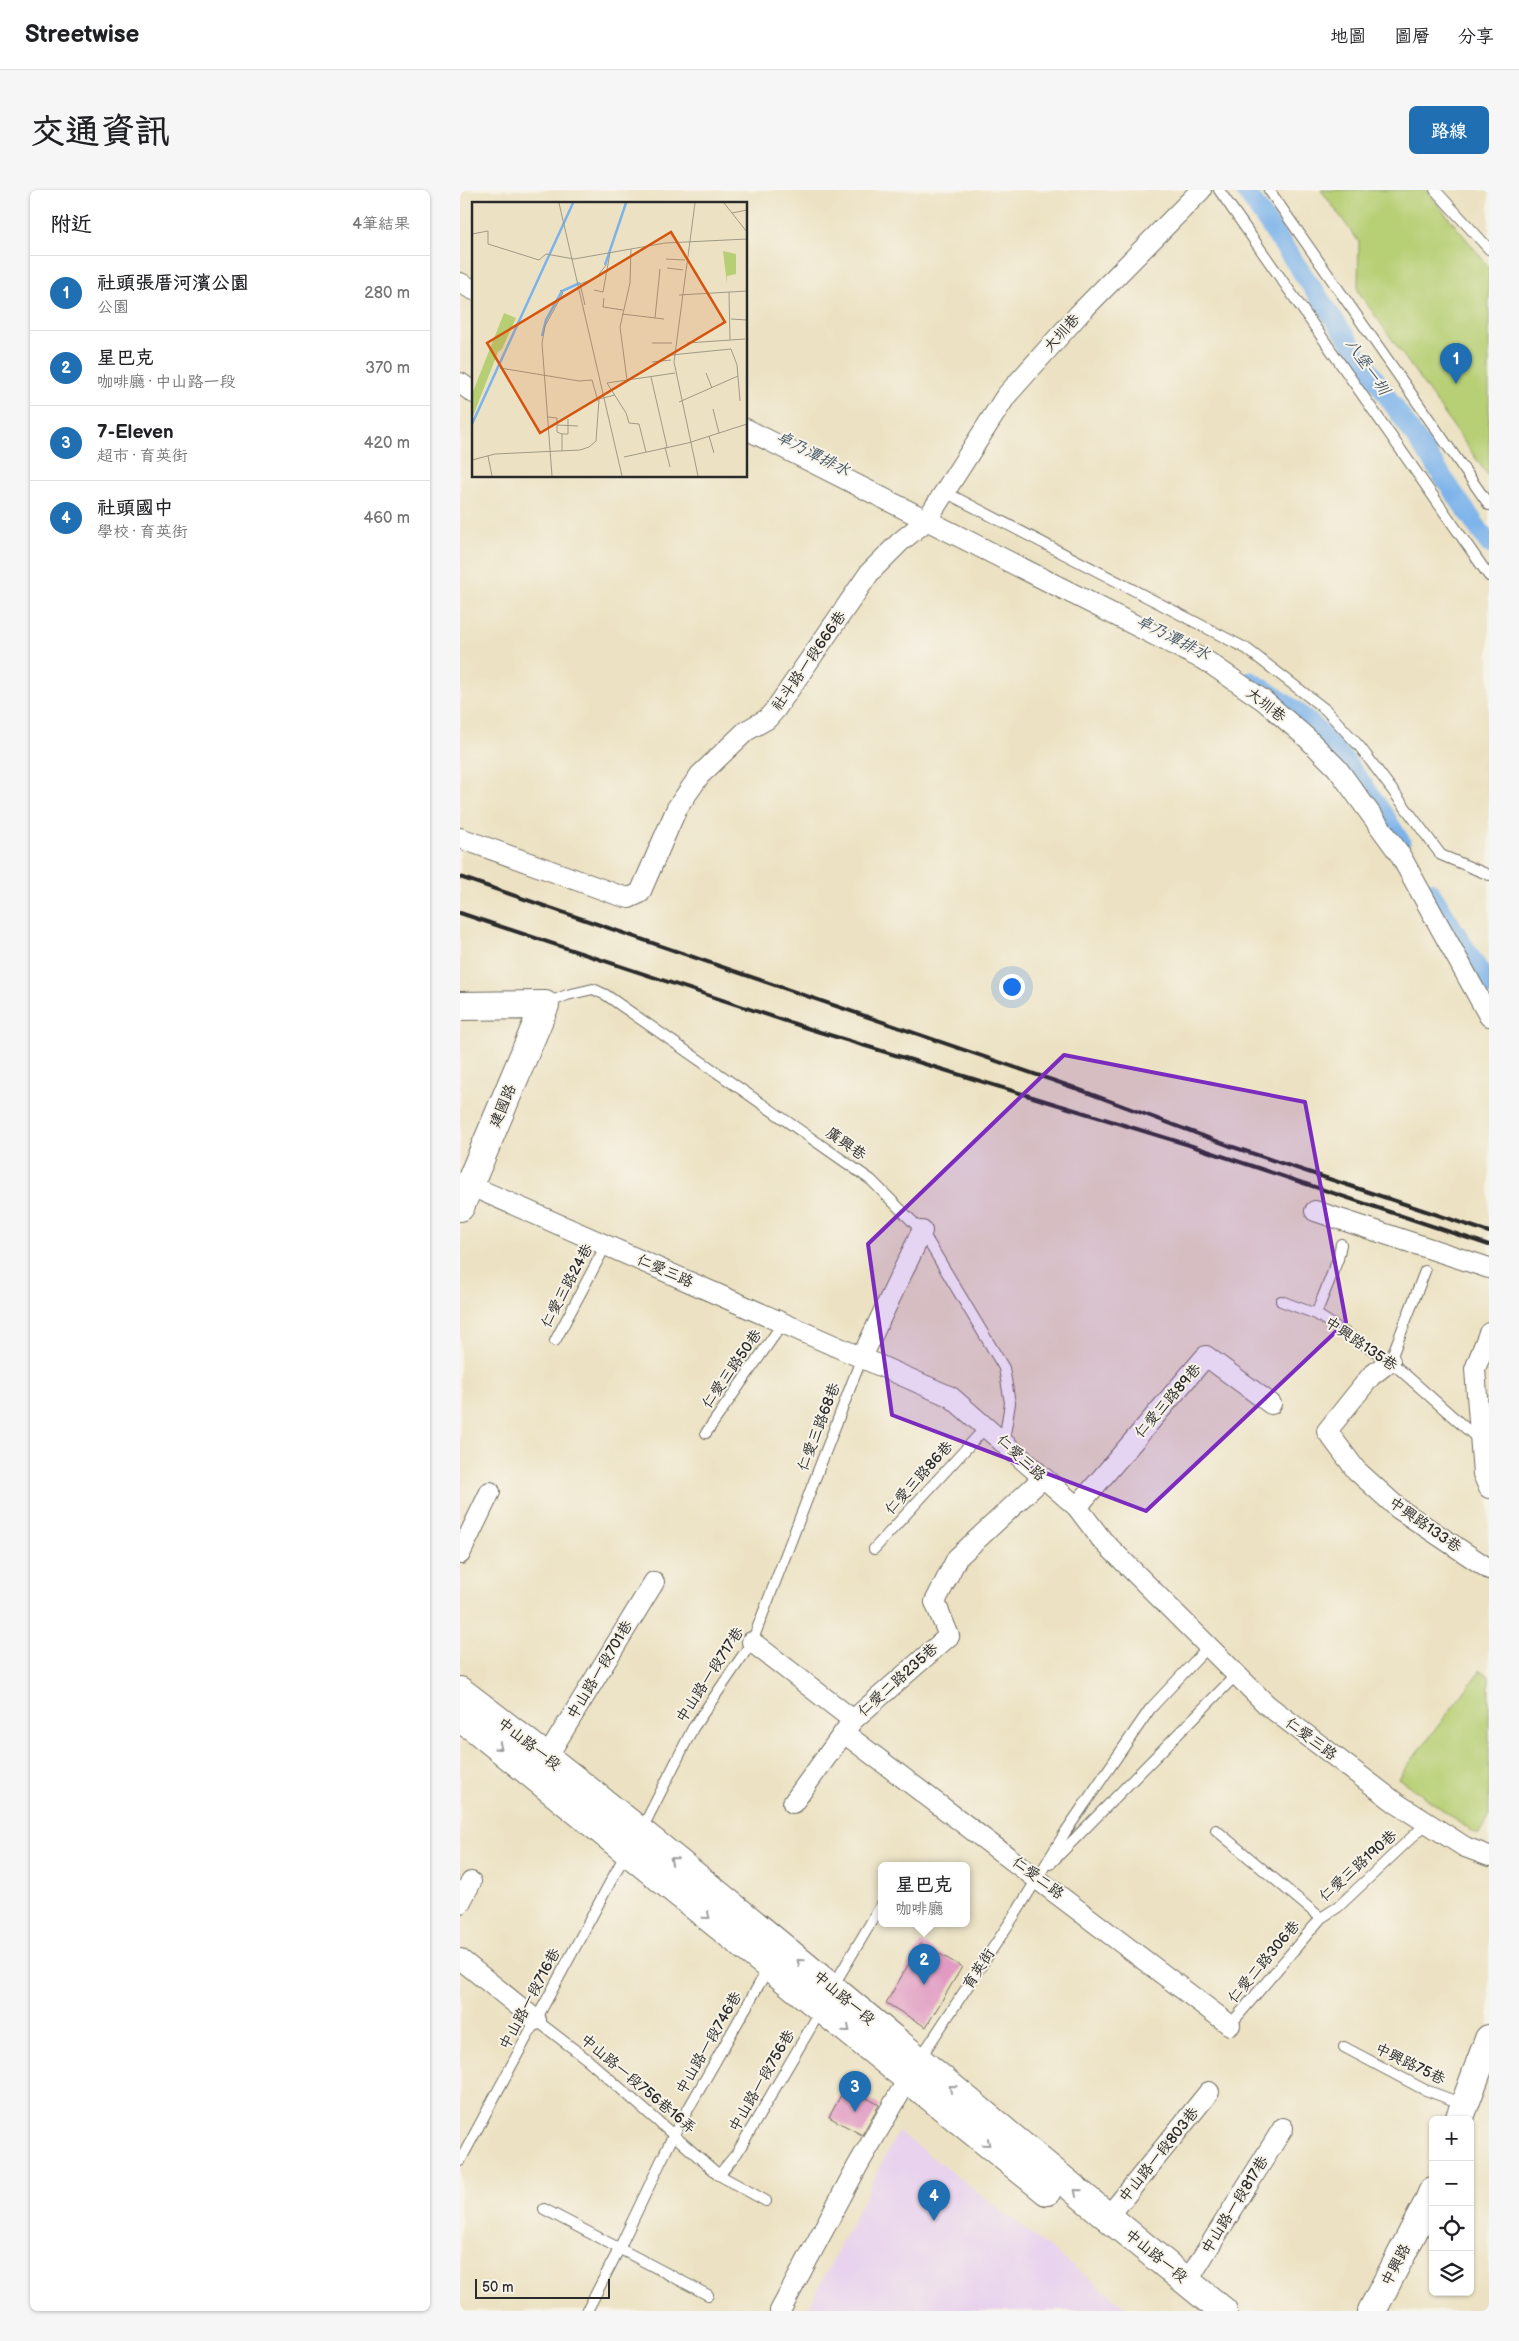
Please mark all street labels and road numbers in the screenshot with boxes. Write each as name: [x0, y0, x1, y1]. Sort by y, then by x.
street label: 大圳巷: [1040, 310, 1084, 356]
street label: 社斗路一段666巷: [768, 607, 850, 715]
street label: 大圳巷: [1242, 684, 1290, 726]
street label: 建國路: [485, 1082, 521, 1130]
street label: 廣興巷: [822, 1123, 870, 1165]
street label: 仁愛三路24巷: [537, 1241, 597, 1331]
street label: 仁愛三路: [634, 1250, 696, 1292]
street label: 中興路135巷: [1321, 1313, 1401, 1375]
street label: 仁愛三路50巷: [698, 1326, 766, 1412]
street label: 仁愛三路89巷: [1131, 1360, 1205, 1442]
street label: 仁愛三路68巷: [793, 1380, 845, 1474]
street label: 仁愛三路: [993, 1431, 1049, 1485]
street label: 仁愛三路86巷: [881, 1437, 957, 1519]
street label: 中興路133巷: [1385, 1493, 1465, 1557]
street label: 中山路一段701巷: [563, 1617, 637, 1723]
street label: 中山路一段717巷: [672, 1623, 748, 1727]
street label: 仁愛二路235巷: [854, 1639, 942, 1721]
street label: 中山路一段: [494, 1713, 564, 1775]
street label: 仁愛三路: [1281, 1713, 1341, 1765]
street label: 仁愛三路190巷: [1315, 1826, 1401, 1906]
street label: 仁愛二路: [1008, 1852, 1068, 1904]
street label: 仁愛二路306巷: [1224, 1917, 1304, 2007]
street label: 中山路一段716巷: [495, 1945, 565, 2053]
street label: 育英街: [959, 1945, 999, 1993]
street label: 中山路一段: [809, 1967, 879, 2029]
street label: 中山路一段746巷: [672, 1988, 746, 2098]
street label: 中山路一段756巷: [725, 2026, 799, 2136]
street label: 中山路一段756巷16弄: [576, 2030, 700, 2138]
street label: 中興路75巷: [1372, 2039, 1448, 2089]
street label: 中山路一段803巷: [1115, 2104, 1203, 2206]
street label: 中山路一段817巷: [1197, 2153, 1273, 2257]
street label: 中山路一段: [1121, 2225, 1191, 2287]
street label: 中興路: [1377, 2241, 1415, 2289]

